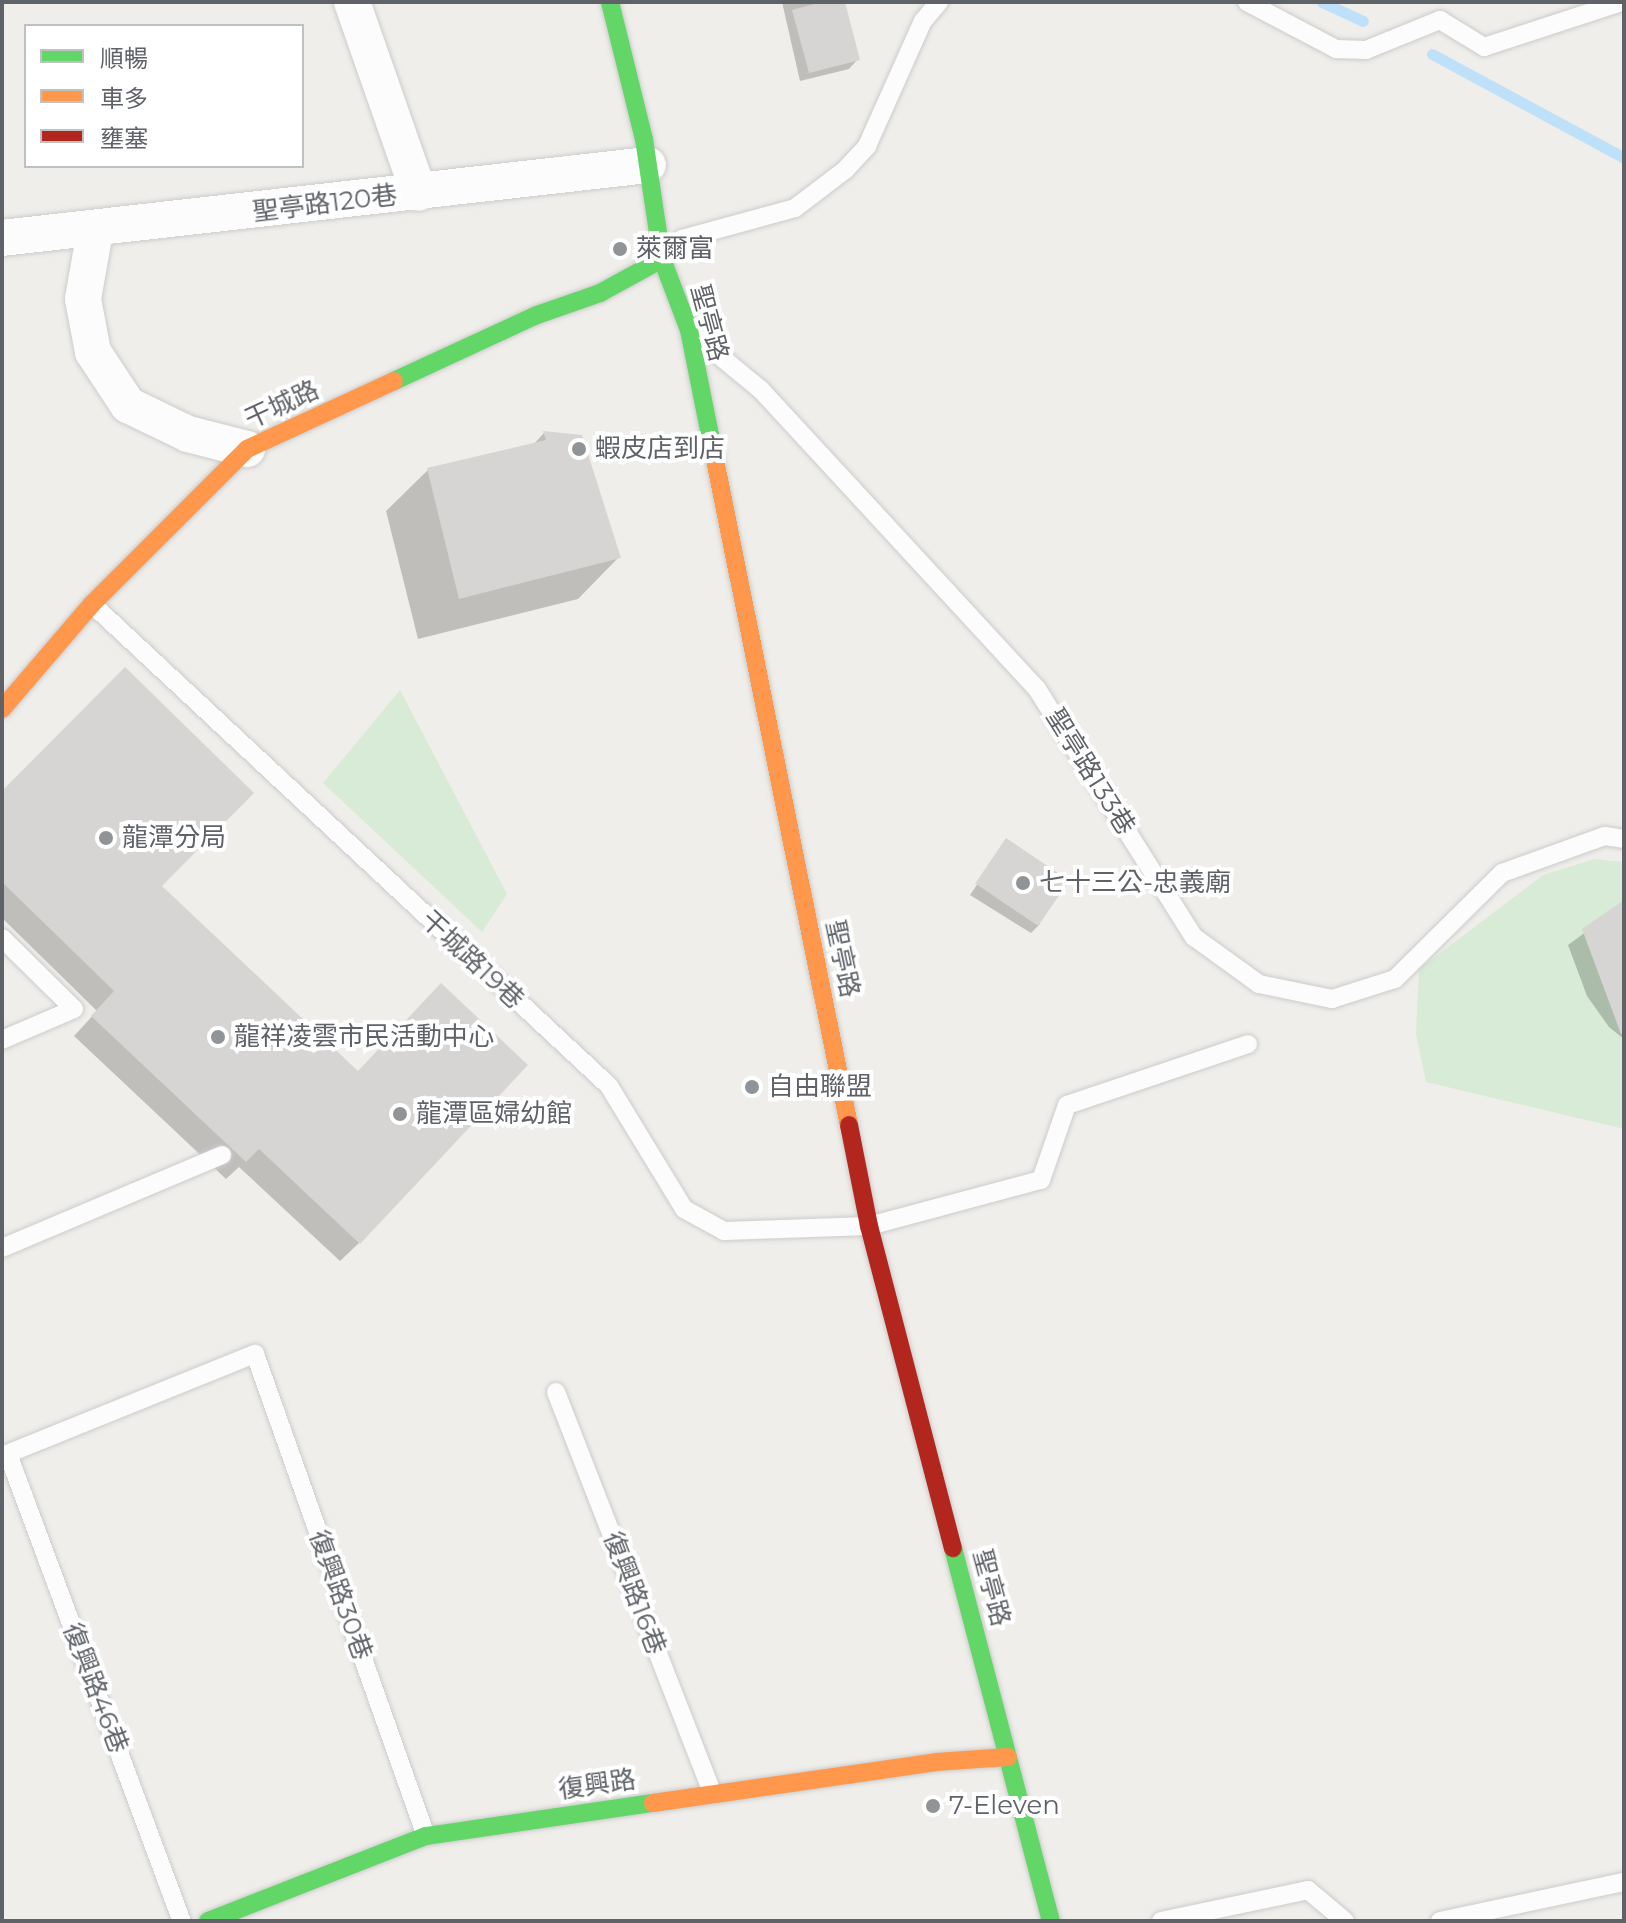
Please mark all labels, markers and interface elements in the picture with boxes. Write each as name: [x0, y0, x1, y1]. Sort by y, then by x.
legend: [24, 24, 304, 168]
text: 順暢: [100, 44, 148, 73]
text: 車多: [100, 84, 148, 113]
text: 壅塞: [100, 124, 148, 153]
street label: 聖亭路120巷: [251, 180, 399, 228]
place label: 萊爾富: [636, 233, 714, 265]
marker: 萊爾富: [611, 240, 629, 258]
street label: 聖亭路: [684, 281, 734, 365]
street label: 干城路: [240, 374, 324, 436]
place label: 蝦皮店到店: [595, 433, 725, 465]
marker: 蝦皮店到店: [570, 440, 588, 458]
street label: 聖亭路133巷: [1039, 703, 1141, 841]
place label: 龍潭分局: [122, 822, 226, 854]
marker: 龍潭分局: [97, 829, 115, 847]
place label: 七十三公-忠義廟: [1039, 867, 1231, 899]
marker: 七十三公-忠義廟: [1014, 874, 1032, 892]
street label: 干城路19巷: [414, 905, 530, 1015]
street label: 聖亭路: [819, 918, 865, 1000]
place label: 龍祥凌雲市民活動中心: [234, 1021, 494, 1053]
marker: 龍祥凌雲市民活動中心: [209, 1028, 227, 1046]
place label: 自由聯盟: [768, 1071, 872, 1103]
marker: 自由聯盟: [743, 1078, 761, 1096]
place label: 龍潭區婦幼館: [416, 1098, 572, 1130]
marker: 龍潭區婦幼館: [391, 1105, 409, 1123]
street label: 復興路30巷: [302, 1526, 378, 1664]
street label: 復興路16巷: [596, 1527, 672, 1659]
street label: 聖亭路: [966, 1546, 1016, 1630]
street label: 復興路46巷: [56, 1618, 134, 1758]
street label: 復興路: [556, 1764, 638, 1806]
place label: 7-Eleven: [949, 1790, 1060, 1822]
marker: 7-Eleven: [924, 1797, 942, 1815]

